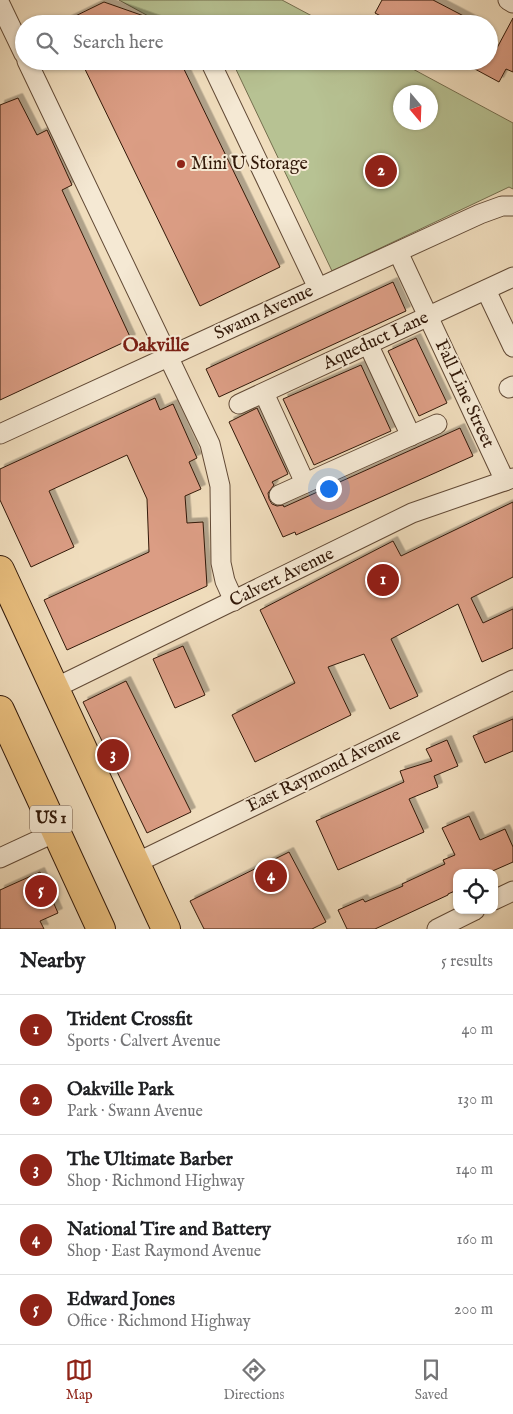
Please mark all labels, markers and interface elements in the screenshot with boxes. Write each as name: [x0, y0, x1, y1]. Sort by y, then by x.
search box: [15, 15, 498, 70]
icon: search: [33, 29, 61, 57]
text: Search here: [73, 31, 164, 55]
north arrow: [393, 85, 438, 130]
pin: 2: [365, 152, 397, 190]
place label: Mini U Storage: [191, 153, 308, 176]
marker: Mini U Storage: [175, 158, 187, 170]
street label: Swann Avenue: [211, 280, 317, 346]
street label: Aqueduct Lane: [319, 307, 432, 376]
district label: Oakville: [123, 334, 190, 358]
street label: Fall Line Street: [429, 336, 499, 452]
your location: [316, 476, 342, 502]
street label: Calvert Avenue: [226, 543, 338, 613]
pin: 1: [367, 561, 399, 599]
street label: East Raymond Avenue: [243, 724, 405, 818]
pin: 3: [97, 736, 129, 774]
road number: US 1: [30, 806, 72, 832]
pin: 4: [255, 857, 287, 895]
map controls: [453, 869, 498, 914]
button: locate: [453, 869, 498, 914]
pin: 5: [25, 872, 57, 910]
text: Nearby: [20, 948, 85, 975]
text: 5 results: [441, 952, 493, 972]
text: Trident Crossfit: [67, 1008, 193, 1032]
text: 1: [33, 1020, 39, 1040]
text: 40 m: [461, 1020, 493, 1040]
text: Sports · Calvert Avenue: [67, 1032, 221, 1052]
text: Oakville Park: [67, 1078, 174, 1102]
text: 2: [32, 1090, 40, 1110]
text: 130 m: [457, 1090, 493, 1110]
text: Park · Swann Avenue: [67, 1102, 203, 1122]
text: The Ultimate Barber: [67, 1148, 233, 1172]
text: 3: [33, 1160, 39, 1180]
text: 140 m: [455, 1160, 493, 1180]
text: Shop · Richmond Highway: [67, 1172, 245, 1192]
text: National Tire and Battery: [67, 1218, 271, 1242]
text: 4: [32, 1230, 40, 1250]
text: 160 m: [457, 1230, 493, 1250]
text: Shop · East Raymond Avenue: [67, 1242, 261, 1262]
text: Edward Jones: [67, 1288, 175, 1312]
text: 5: [33, 1300, 39, 1320]
text: 200 m: [454, 1300, 493, 1320]
text: Office · Richmond Highway: [67, 1312, 251, 1332]
tab: Map: [65, 1356, 93, 1404]
tab: Directions: [223, 1356, 284, 1404]
tab: Saved: [415, 1356, 448, 1404]

